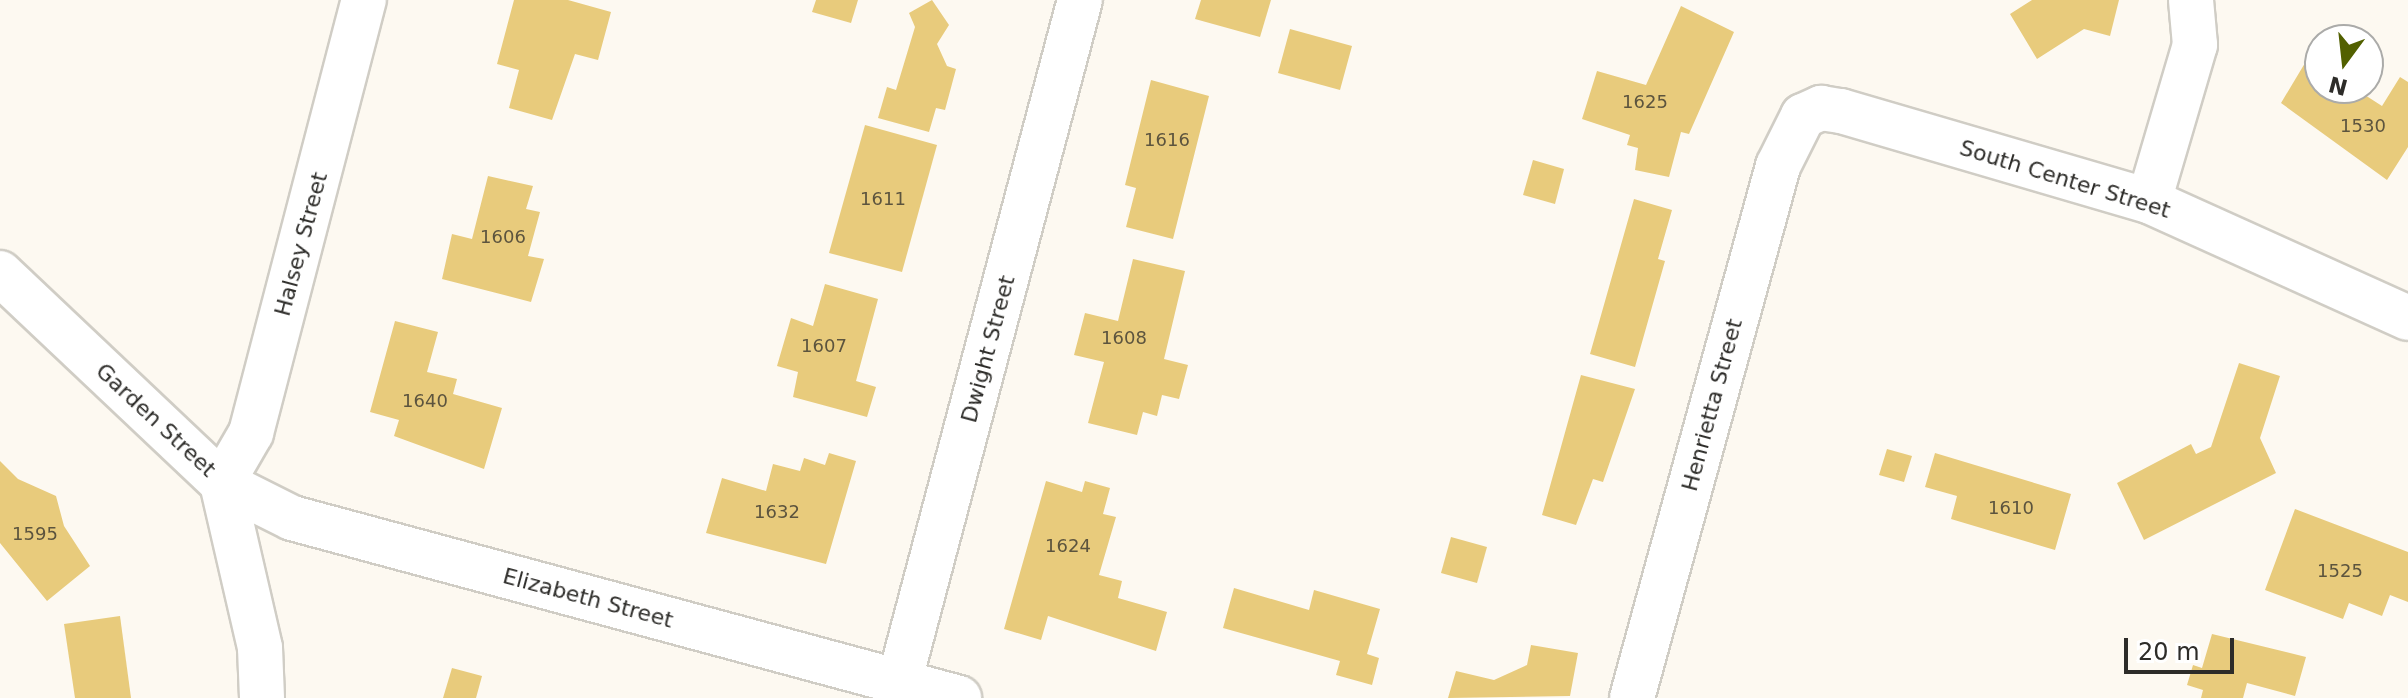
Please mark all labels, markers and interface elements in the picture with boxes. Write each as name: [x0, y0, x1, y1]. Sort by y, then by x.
north arrow: [2304, 24, 2384, 104]
text: N: [2326, 71, 2350, 100]
house number: 1625: [1622, 91, 1668, 113]
house number: 1530: [2340, 115, 2386, 137]
house number: 1616: [1144, 129, 1190, 151]
street label: South Center Street: [1957, 134, 2173, 224]
street label: Halsey Street: [269, 169, 333, 319]
house number: 1611: [860, 188, 906, 210]
house number: 1606: [480, 226, 526, 248]
street label: Dwight Street: [956, 272, 1020, 426]
street label: Henrietta Street: [1676, 316, 1748, 494]
house number: 1608: [1101, 327, 1147, 349]
house number: 1607: [801, 335, 847, 357]
street label: Garden Street: [91, 358, 221, 482]
house number: 1640: [402, 390, 448, 412]
house number: 1610: [1988, 497, 2034, 519]
house number: 1632: [754, 501, 800, 523]
house number: 1595: [12, 523, 58, 545]
house number: 1624: [1045, 535, 1091, 557]
house number: 1525: [2317, 560, 2363, 582]
street label: Elizabeth Street: [500, 563, 676, 633]
scale bar: [2128, 622, 2238, 672]
text: 20 m: [2138, 638, 2200, 666]

